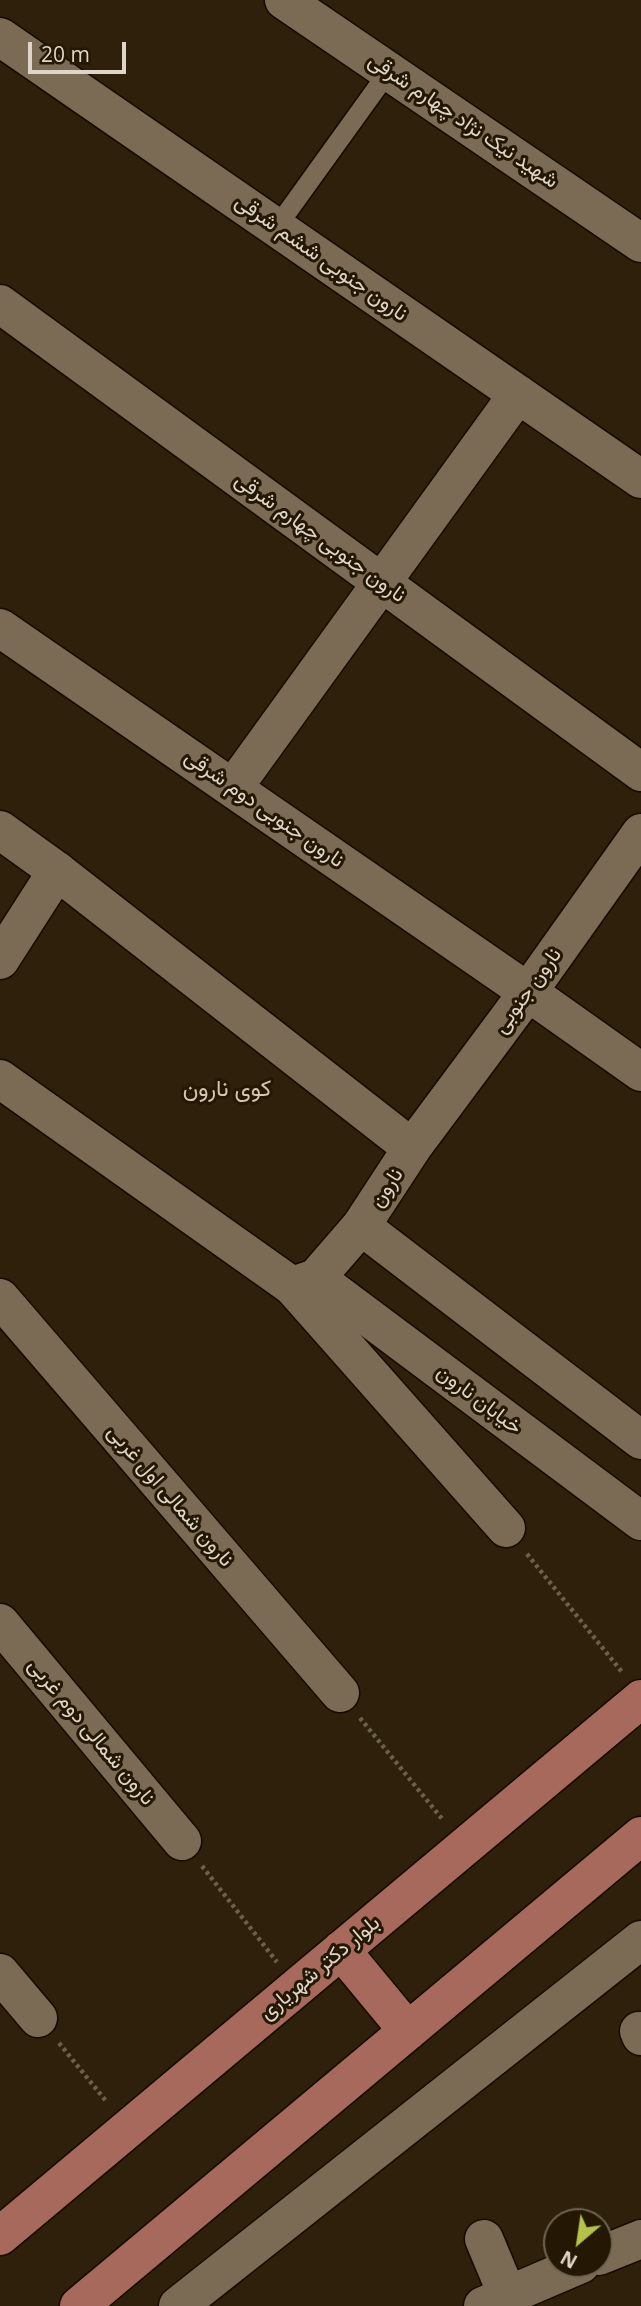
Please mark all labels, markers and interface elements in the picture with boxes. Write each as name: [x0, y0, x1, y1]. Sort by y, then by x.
scale bar: [32, 28, 130, 72]
text: 20 m: [41, 40, 90, 68]
street label: شهید نیک نژاد چهارم شرقی: [363, 48, 563, 194]
street label: نارون جنوبی ششم شرقی: [230, 189, 412, 327]
street label: نارون جنوبی چهارم شرقی: [230, 468, 410, 608]
street label: نارون جنوبی دوم شرقی: [179, 745, 349, 873]
street label: نارون جنوبی: [489, 943, 567, 1039]
district label: کوی نارون: [183, 1075, 271, 1103]
street label: نارون: [365, 1164, 409, 1212]
street label: خیابان نارون: [431, 1360, 527, 1440]
street label: نارون شمالی اول غربی: [101, 1420, 239, 1572]
street label: نارون شمالی دوم غربی: [22, 1653, 160, 1811]
street label: بلوار دکتر شهریاری: [255, 1910, 385, 2026]
north arrow: [543, 2208, 613, 2278]
text: N: [556, 2245, 582, 2275]

